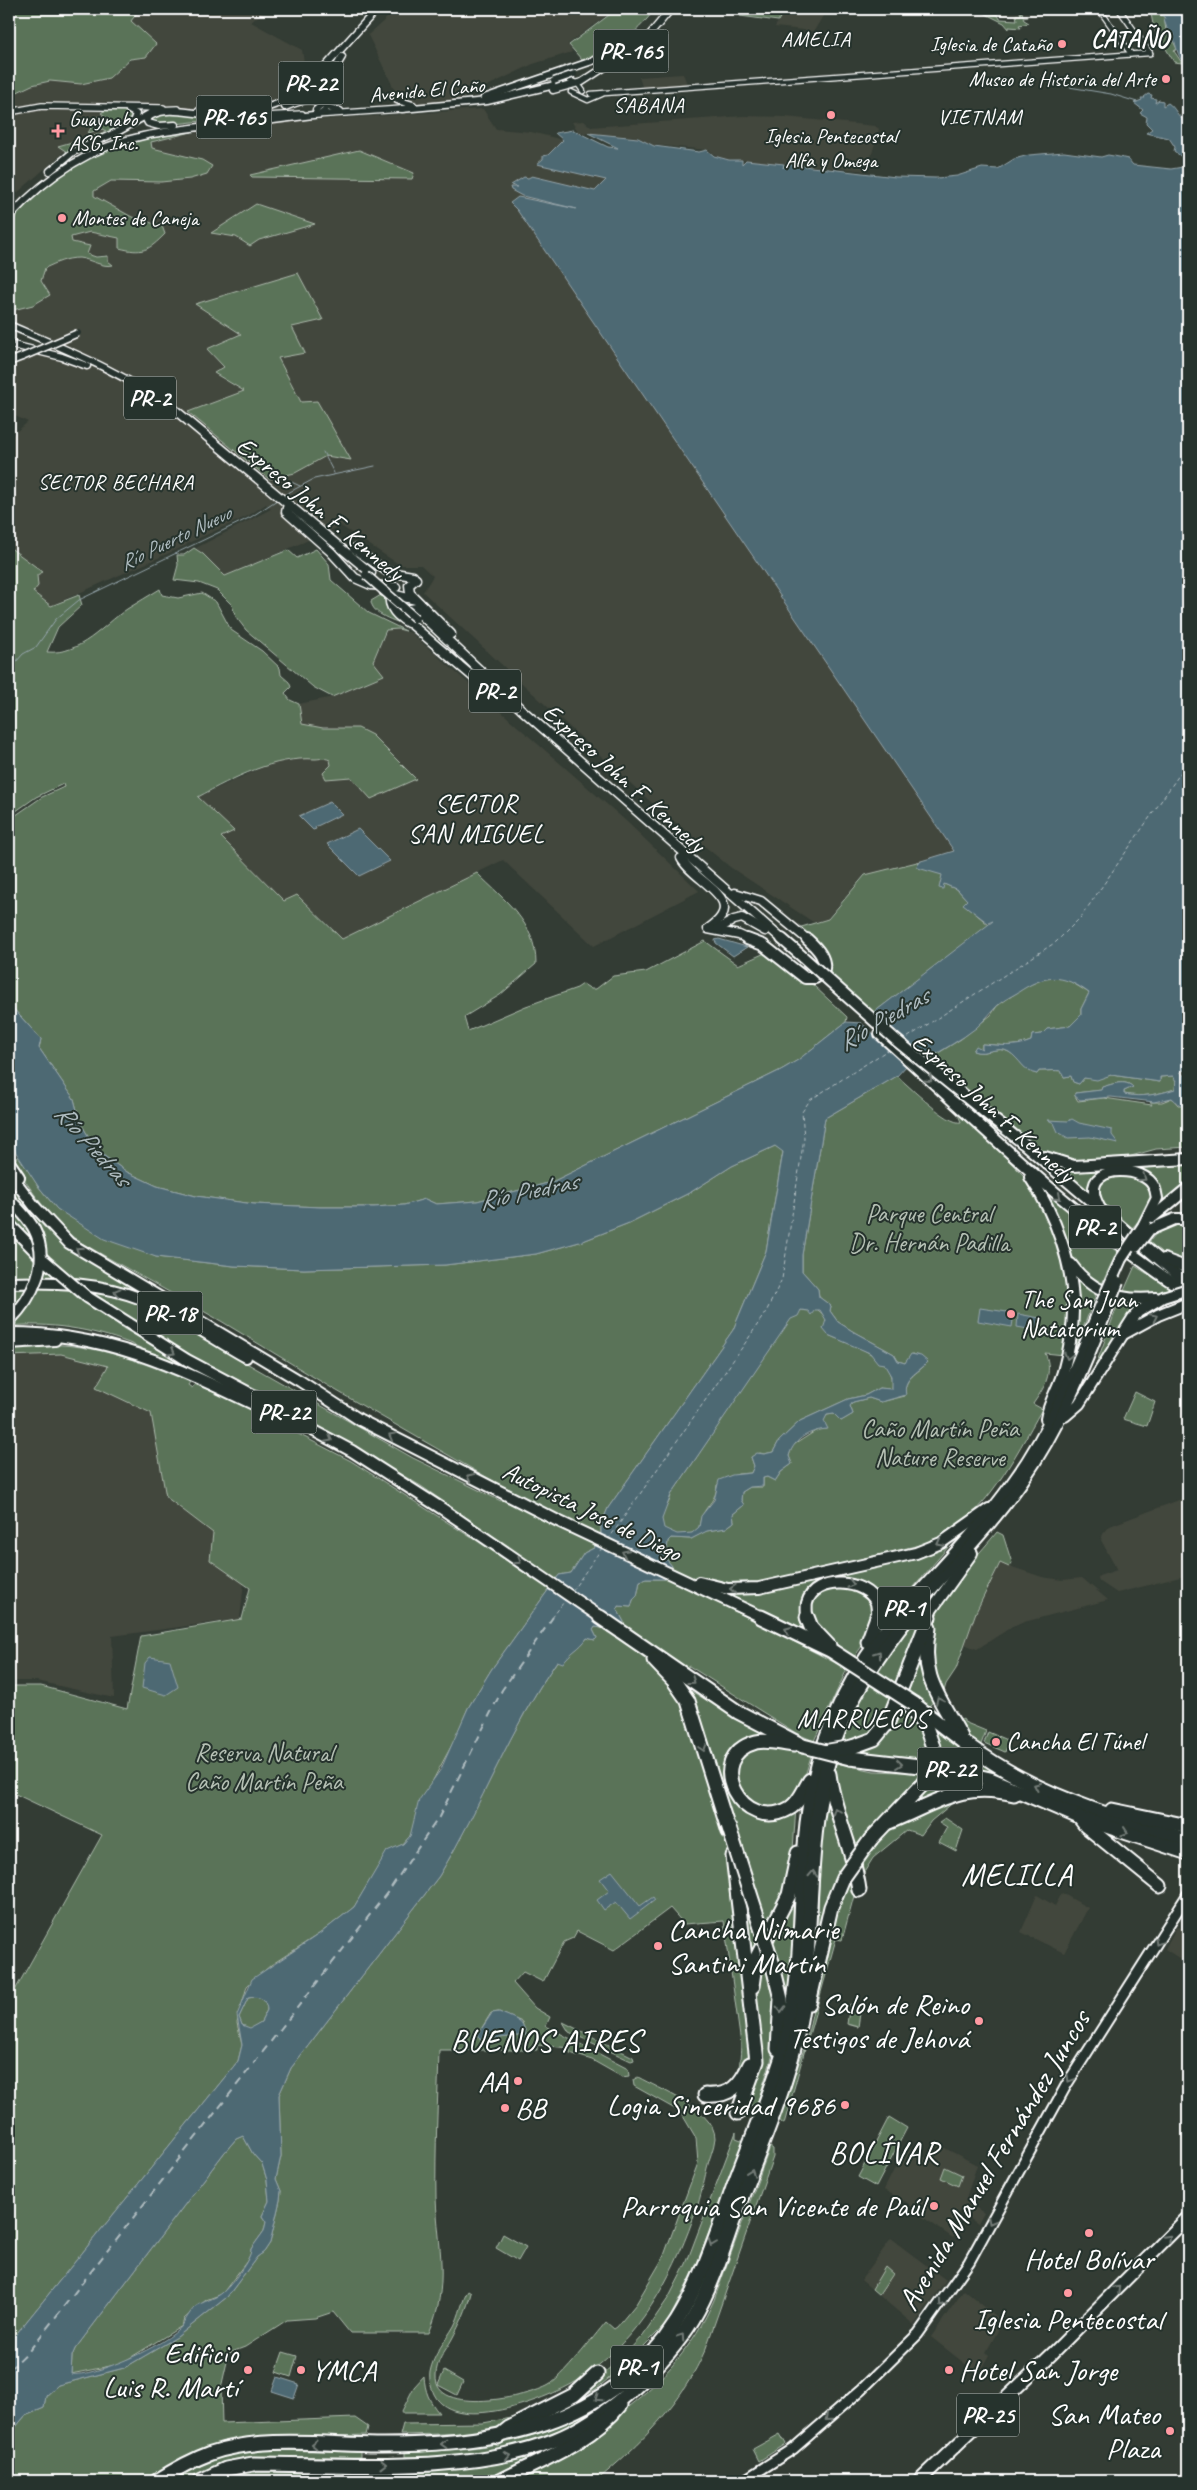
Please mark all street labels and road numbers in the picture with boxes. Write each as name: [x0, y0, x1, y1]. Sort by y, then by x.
road number: PR-165: [594, 29, 668, 72]
road number: PR-22: [278, 62, 344, 105]
street label: Avenida El Caño: [368, 72, 487, 108]
road number: PR-165: [196, 95, 272, 138]
road number: PR-2: [124, 376, 176, 419]
street label: Expreso John F. Kennedy: [230, 430, 412, 590]
road number: PR-2: [469, 669, 521, 712]
street label: Expreso John F. Kennedy: [536, 696, 714, 861]
street label: Expreso John F. Kennedy: [905, 1026, 1083, 1191]
road number: PR-2: [1069, 1206, 1121, 1248]
road number: PR-18: [138, 1292, 202, 1335]
road number: PR-22: [252, 1390, 316, 1434]
street label: Autopista José de Diego: [497, 1455, 688, 1570]
road number: PR-1: [878, 1586, 930, 1630]
road number: PR-22: [918, 1748, 982, 1790]
street label: Avenida Manuel Fernández Juncos: [889, 2001, 1100, 2317]
road number: PR-1: [611, 2346, 663, 2388]
road number: PR-25: [957, 2394, 1019, 2436]

